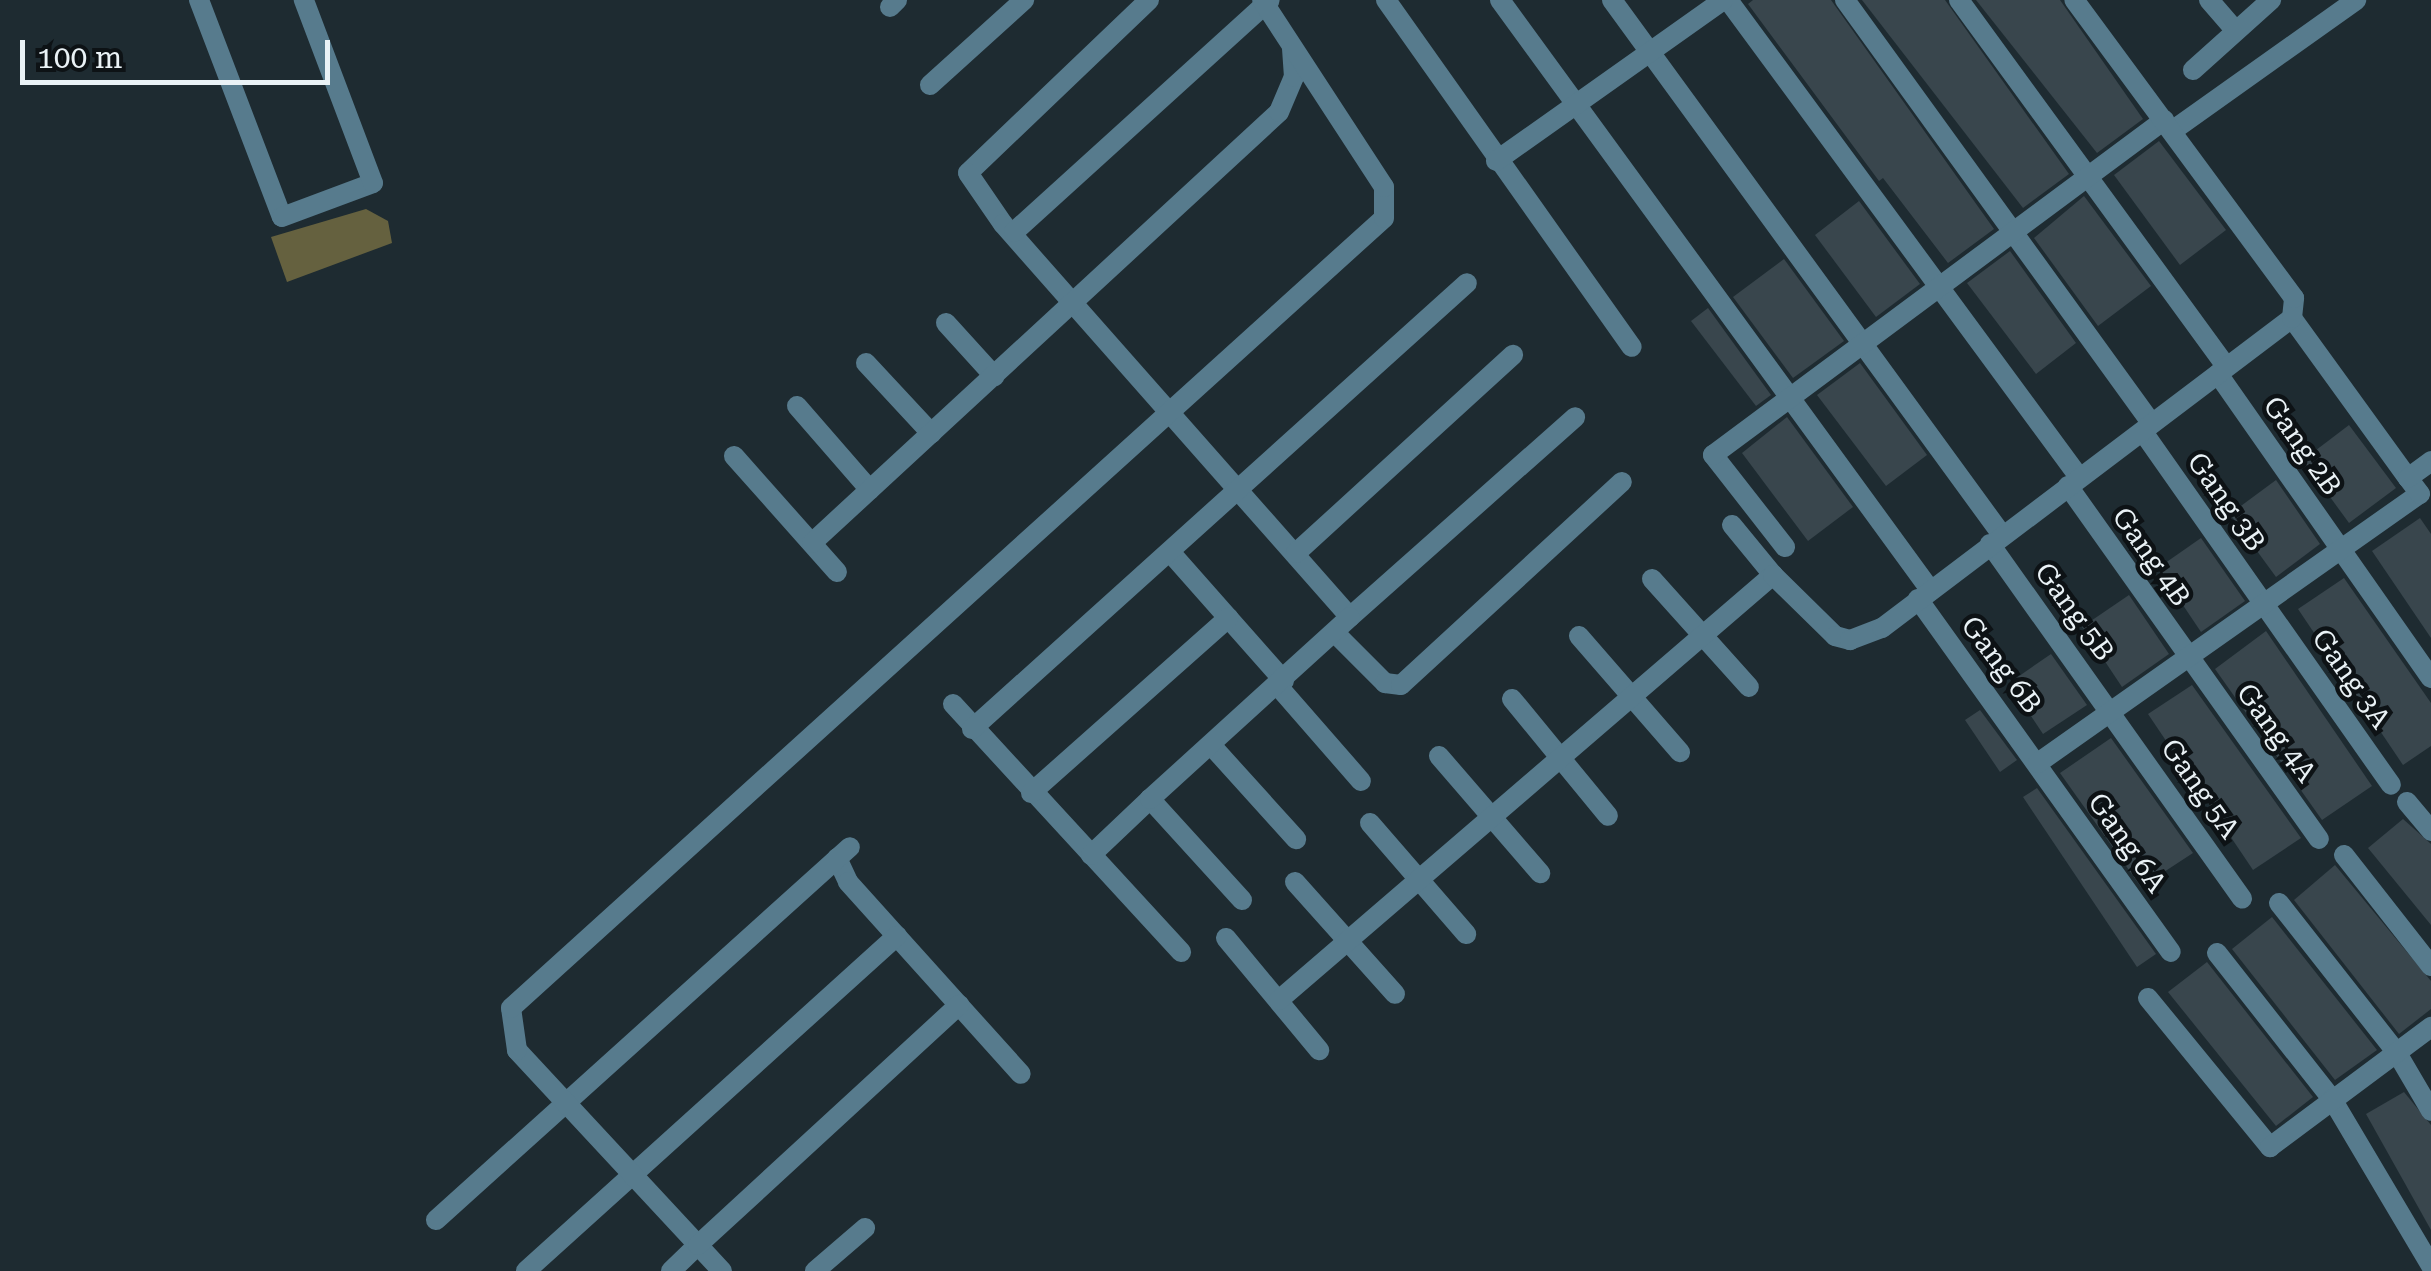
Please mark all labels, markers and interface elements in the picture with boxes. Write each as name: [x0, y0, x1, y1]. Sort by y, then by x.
scale bar: [25, 20, 335, 82]
text: 100 m: [37, 40, 122, 75]
street label: Gang 2B: [2256, 390, 2348, 502]
street label: Gang 3B: [2180, 446, 2272, 558]
street label: Gang 4B: [2105, 501, 2197, 613]
street label: Gang 5B: [2027, 556, 2121, 668]
street label: Gang 6B: [1954, 610, 2048, 720]
street label: Gang 3A: [2305, 623, 2397, 735]
street label: Gang 4A: [2229, 677, 2323, 789]
street label: Gang 5A: [2154, 733, 2246, 845]
street label: Gang 6A: [2081, 787, 2173, 899]

